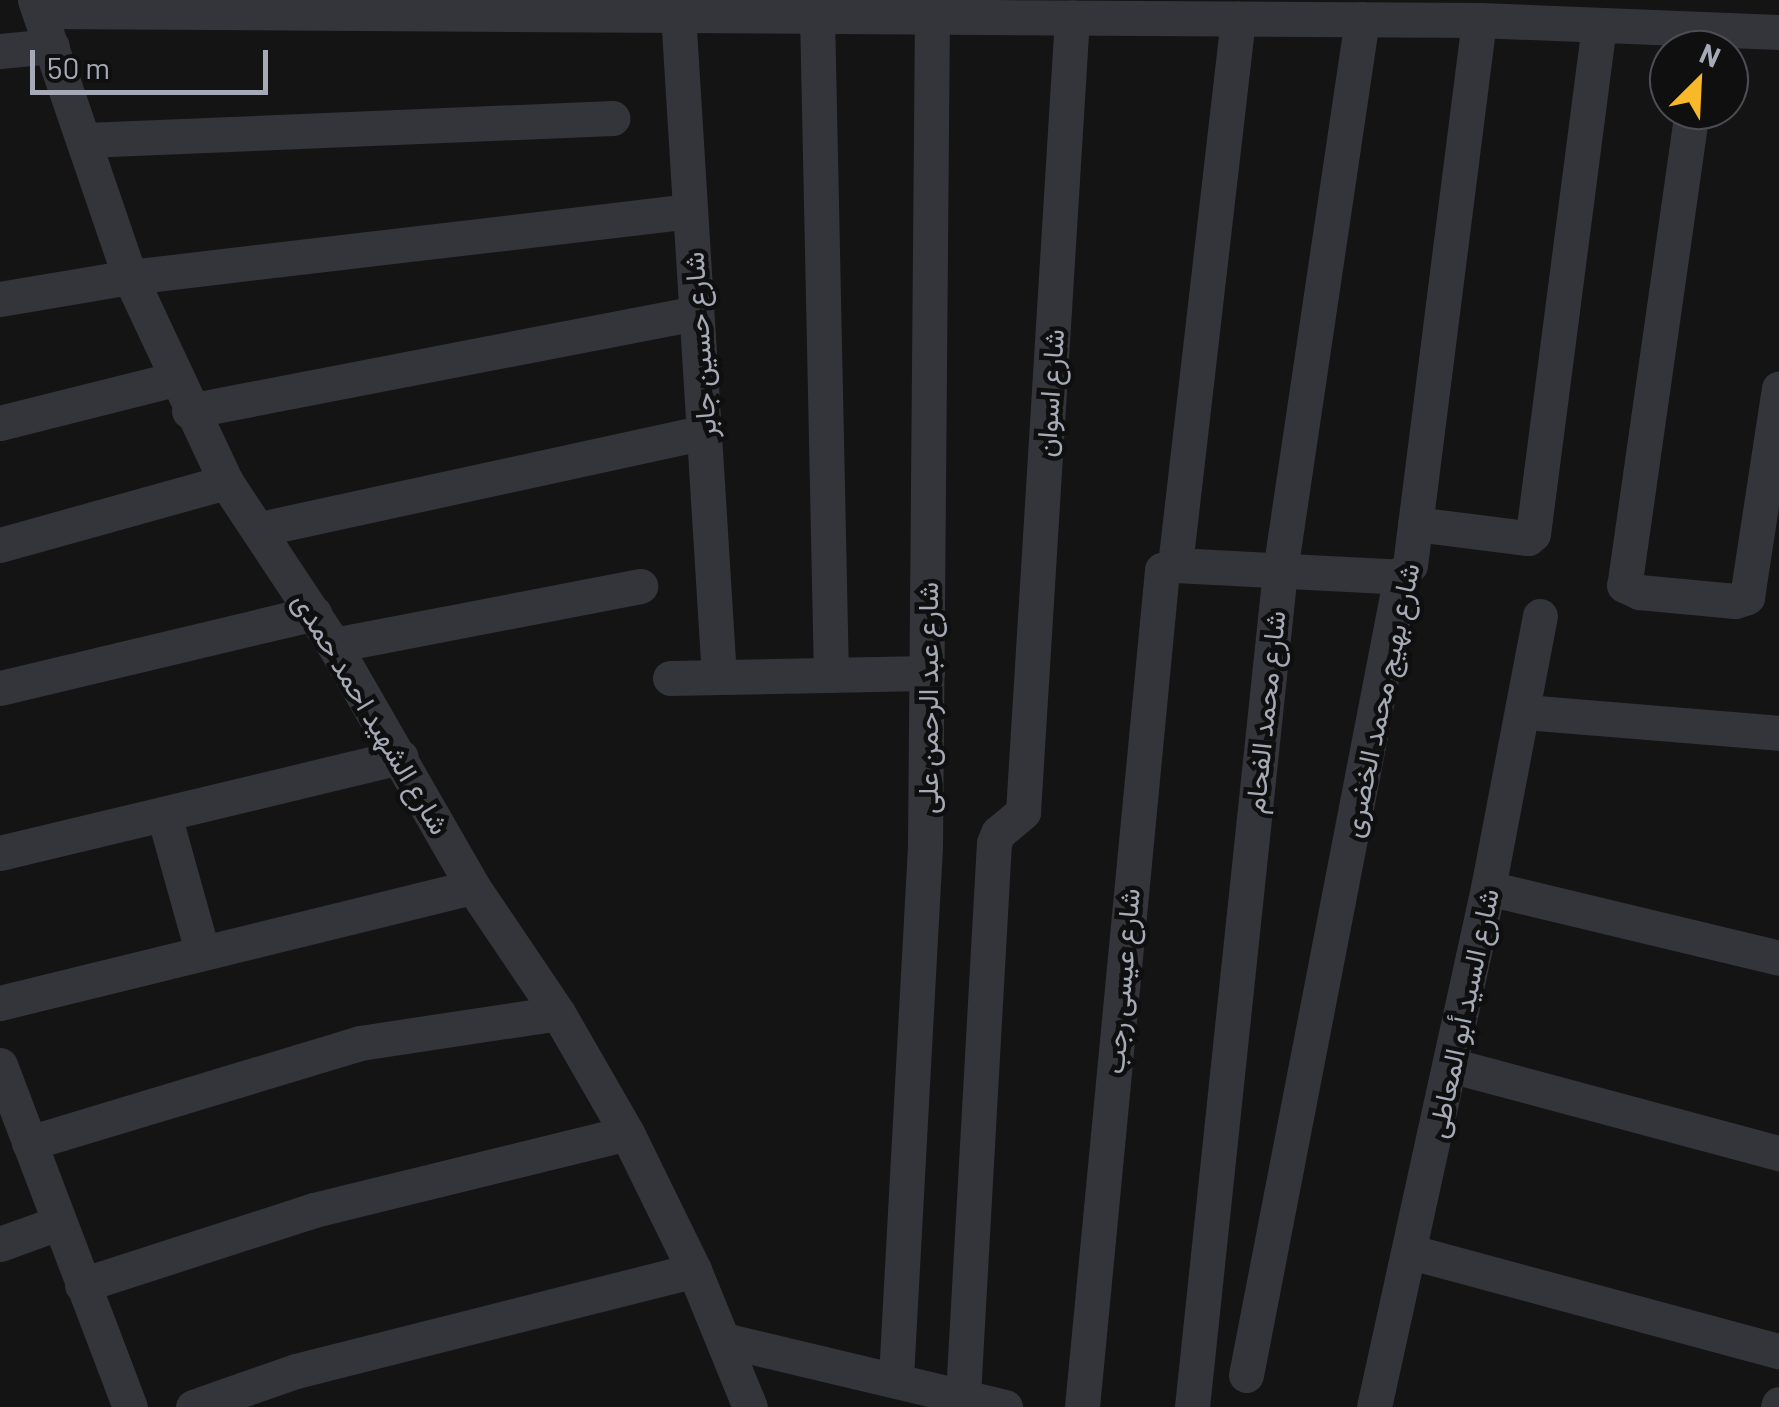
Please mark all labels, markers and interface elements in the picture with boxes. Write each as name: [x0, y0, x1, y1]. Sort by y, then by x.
scale bar: [35, 30, 272, 92]
north arrow: [1649, 30, 1749, 130]
text: N: [1695, 35, 1726, 74]
text: 50 m: [47, 49, 110, 85]
street label: شارع حسين جابر: [676, 251, 722, 439]
street label: شارع اسوان: [1028, 328, 1070, 458]
street label: شارع بهيج محمد الخضرى: [1335, 560, 1425, 840]
street label: شارع عبد الرحمن على: [910, 582, 944, 814]
street label: شارع الشهيد احمد حمدى: [287, 586, 457, 840]
street label: شارع محمد الفحام: [1237, 609, 1291, 815]
street label: شارع السيد أبو المعاطى: [1419, 885, 1505, 1141]
street label: شارع عيسى رجب: [1096, 887, 1146, 1075]

